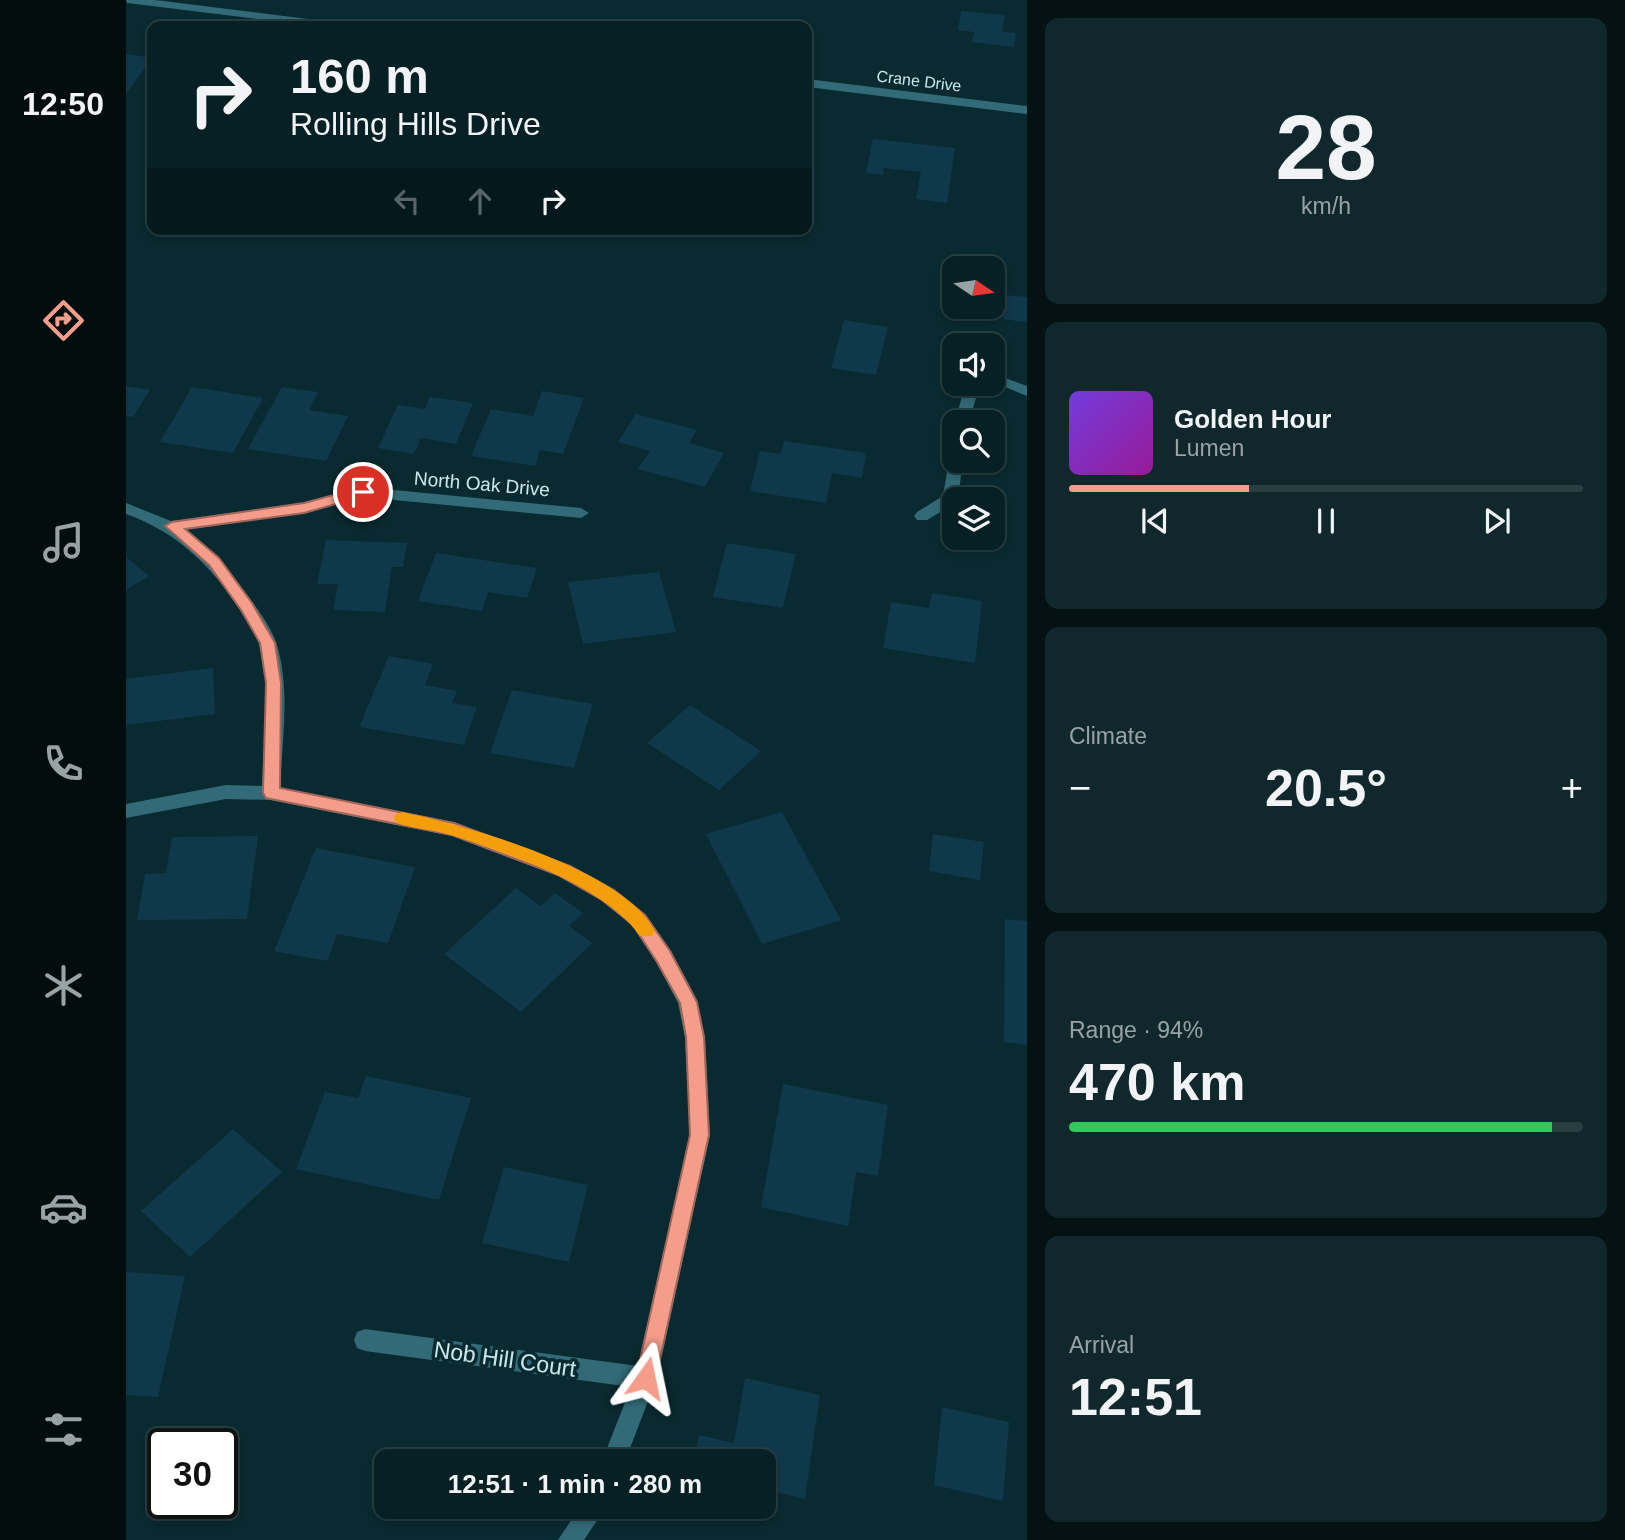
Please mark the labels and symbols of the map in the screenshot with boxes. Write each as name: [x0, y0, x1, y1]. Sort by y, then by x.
street label: Crane Drive: [876, 67, 962, 95]
north arrow: [942, 256, 1004, 318]
pin: [333, 462, 393, 522]
street label: North Oak Drive: [413, 468, 551, 500]
street label: Nob Hill Court: [432, 1336, 578, 1382]
position arrow: [609, 1341, 683, 1415]
speed limit sign: 30: [147, 1428, 238, 1519]

